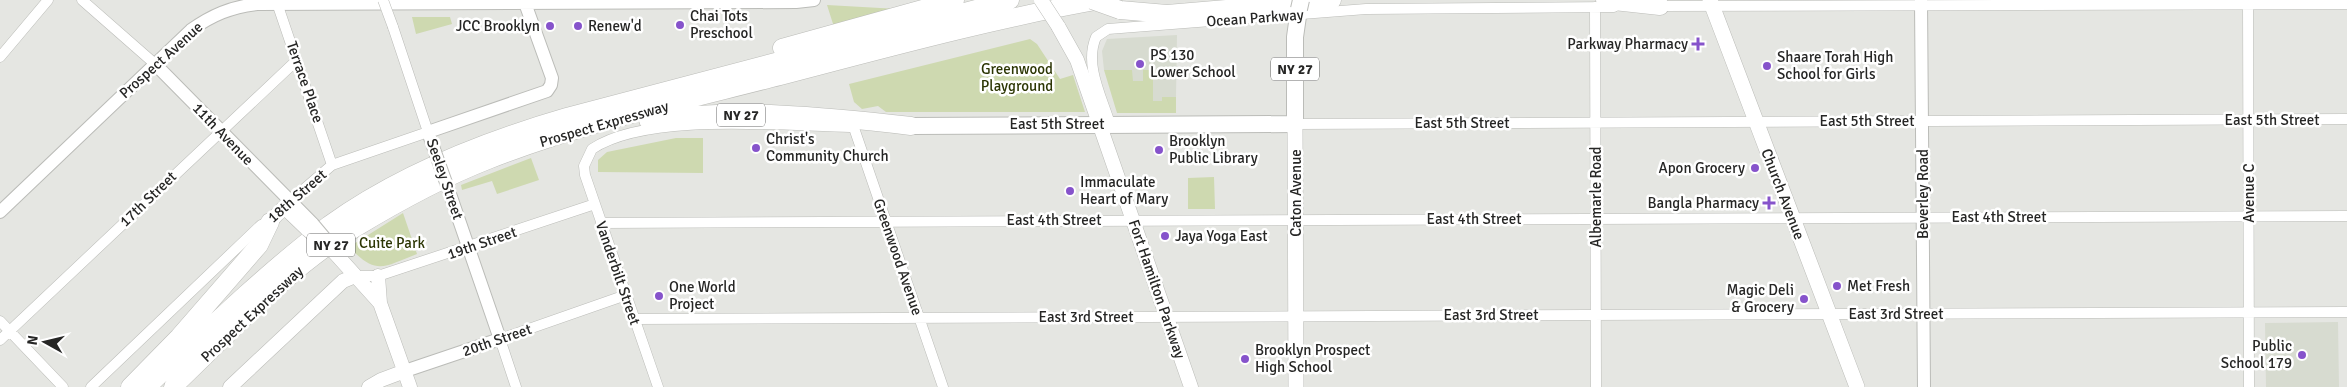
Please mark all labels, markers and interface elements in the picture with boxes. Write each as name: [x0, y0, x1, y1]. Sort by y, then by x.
street label: Ocean Parkway: [1206, 6, 1304, 30]
place label: Chai Tots Preschool: [690, 7, 753, 42]
place label: JCC Brooklyn: [456, 17, 540, 35]
place label: Renew'd: [588, 17, 642, 35]
street label: Prospect Avenue: [116, 18, 206, 102]
marker: Chai Tots Preschool: [674, 19, 686, 31]
marker: JCC Brooklyn: [544, 20, 556, 32]
marker: Renew'd: [572, 20, 584, 32]
place label: Parkway Pharmacy: [1567, 35, 1688, 53]
marker: Parkway Pharmacy: [1692, 38, 1704, 50]
street label: Terrace Place: [283, 39, 327, 125]
place label: PS 130 Lower School: [1150, 46, 1236, 81]
place label: Shaare Torah High School for Girls: [1777, 48, 1893, 83]
marker: PS 130 Lower School: [1134, 58, 1146, 70]
road number: NY 27: [1271, 58, 1319, 80]
park label: Greenwood Playground: [981, 60, 1053, 95]
marker: Shaare Torah High School for Girls: [1761, 60, 1773, 72]
street label: Prospect Expressway: [537, 97, 671, 151]
street label: 11th Avenue: [189, 99, 257, 169]
road number: NY 27: [717, 104, 765, 126]
street label: East 5th Street: [2225, 111, 2320, 129]
street label: East 5th Street: [1820, 112, 1915, 130]
street label: East 5th Street: [1415, 114, 1510, 132]
street label: East 5th Street: [1010, 115, 1105, 133]
place label: Christ's Community Church: [766, 130, 889, 165]
place label: Brooklyn Public Library: [1169, 132, 1258, 167]
street label: Seeley Street: [423, 136, 467, 222]
marker: Christ's Community Church: [750, 142, 762, 154]
marker: Brooklyn Public Library: [1153, 144, 1165, 156]
street label: Albemarle Road: [1587, 146, 1605, 248]
street label: Church Avenue: [1757, 146, 1809, 242]
street label: Caton Avenue: [1287, 149, 1305, 237]
street label: Beverley Road: [1914, 149, 1932, 239]
place label: Apon Grocery: [1659, 159, 1745, 177]
marker: Apon Grocery: [1749, 162, 1761, 174]
street label: Avenue C: [2240, 163, 2258, 223]
street label: 18th Street: [264, 166, 330, 226]
street label: 17th Street: [116, 168, 180, 230]
place label: Immaculate Heart of Mary: [1080, 173, 1168, 208]
marker: Immaculate Heart of Mary: [1064, 185, 1076, 197]
place label: Bangla Pharmacy: [1647, 194, 1759, 212]
street label: Greenwood Avenue: [870, 196, 926, 318]
marker: Bangla Pharmacy: [1763, 197, 1775, 209]
street label: East 4th Street: [1952, 208, 2047, 226]
street label: East 4th Street: [1427, 210, 1522, 228]
street label: East 4th Street: [1007, 211, 1102, 229]
street label: Fort Hamilton Parkway: [1125, 217, 1189, 361]
street label: Vanderbilt Street: [592, 219, 644, 327]
street label: 19th Street: [445, 223, 519, 263]
place label: Jaya Yoga East: [1175, 227, 1268, 245]
marker: Jaya Yoga East: [1159, 230, 1171, 242]
road number: NY 27: [307, 234, 355, 256]
park label: Cuite Park: [359, 234, 425, 252]
street label: Prospect Expressway: [197, 262, 307, 366]
place label: Met Fresh: [1847, 277, 1910, 295]
place label: One World Project: [669, 278, 736, 313]
marker: Met Fresh: [1831, 280, 1843, 292]
place label: Magic Deli & Grocery: [1726, 281, 1794, 316]
marker: One World Project: [653, 290, 665, 302]
marker: Magic Deli & Grocery: [1798, 293, 1810, 305]
street label: East 3rd Street: [1849, 305, 1943, 323]
street label: East 3rd Street: [1444, 306, 1538, 324]
street label: East 3rd Street: [1039, 308, 1133, 326]
north arrow: [20, 317, 70, 367]
street label: 20th Street: [460, 320, 534, 360]
text: N: [24, 334, 42, 346]
place label: Public School 179: [2221, 337, 2292, 372]
place label: Brooklyn Prospect High School: [1255, 341, 1370, 376]
marker: Public School 179: [2296, 349, 2308, 361]
marker: Brooklyn Prospect High School: [1239, 353, 1251, 365]

